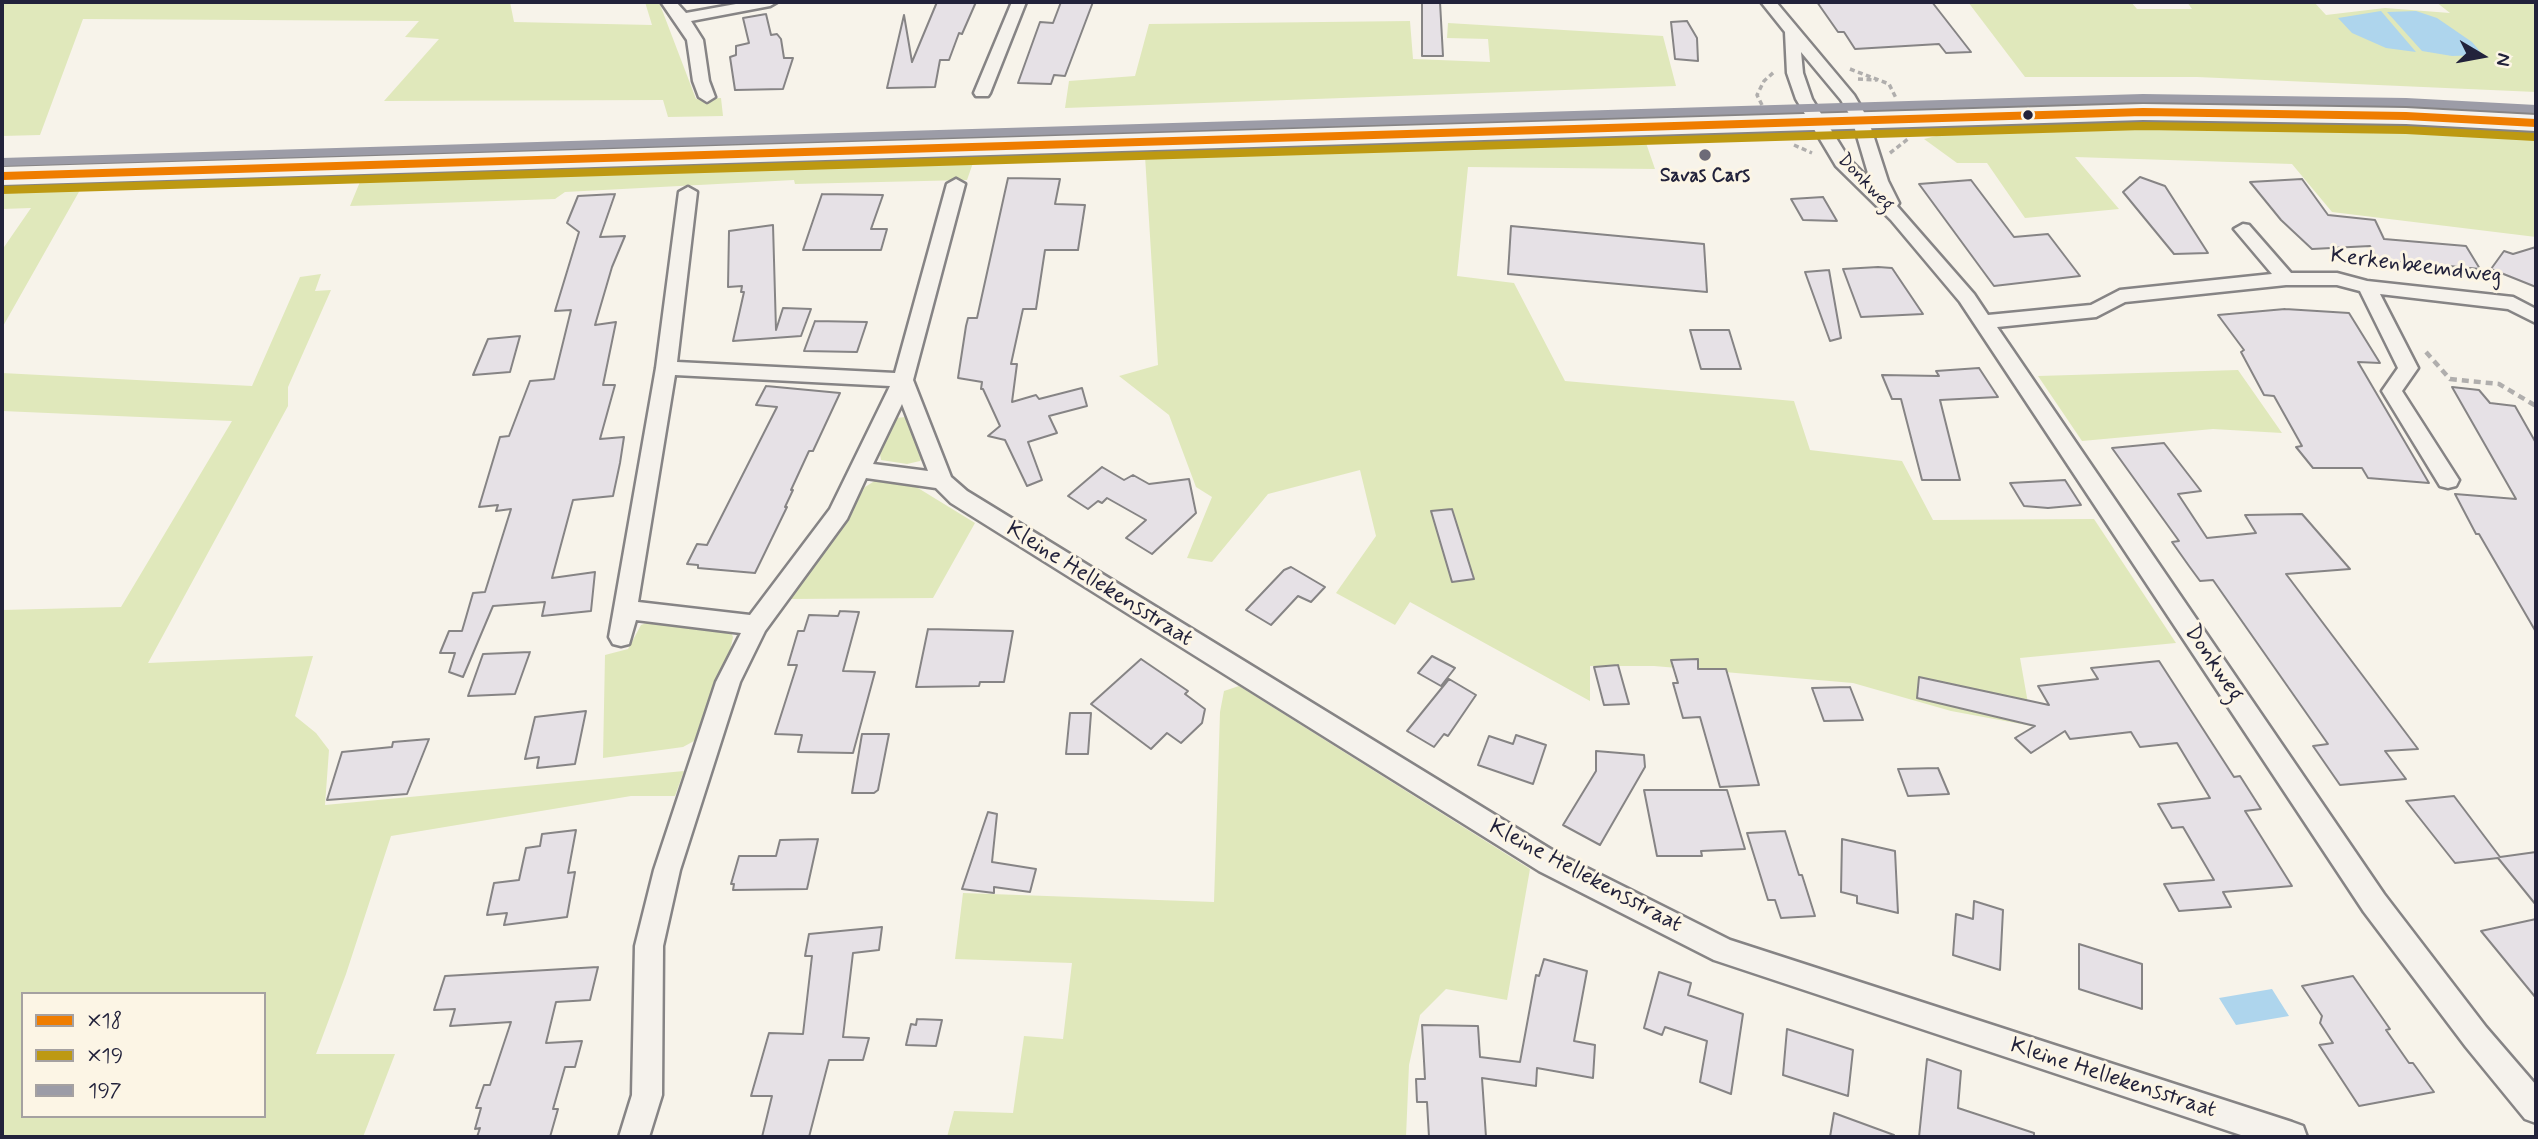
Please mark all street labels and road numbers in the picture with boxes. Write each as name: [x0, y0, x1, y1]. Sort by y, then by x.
street label: Donkweg: [1832, 149, 1898, 217]
street label: Kerkenbeemdweg: [2329, 243, 2503, 291]
street label: Kleine Hellekensstraat: [1001, 516, 1197, 654]
street label: Donkweg: [2177, 620, 2249, 708]
street label: Kleine Hellekensstraat: [1484, 814, 1686, 940]
street label: Kleine Hellekensstraat: [2007, 1033, 2219, 1125]

